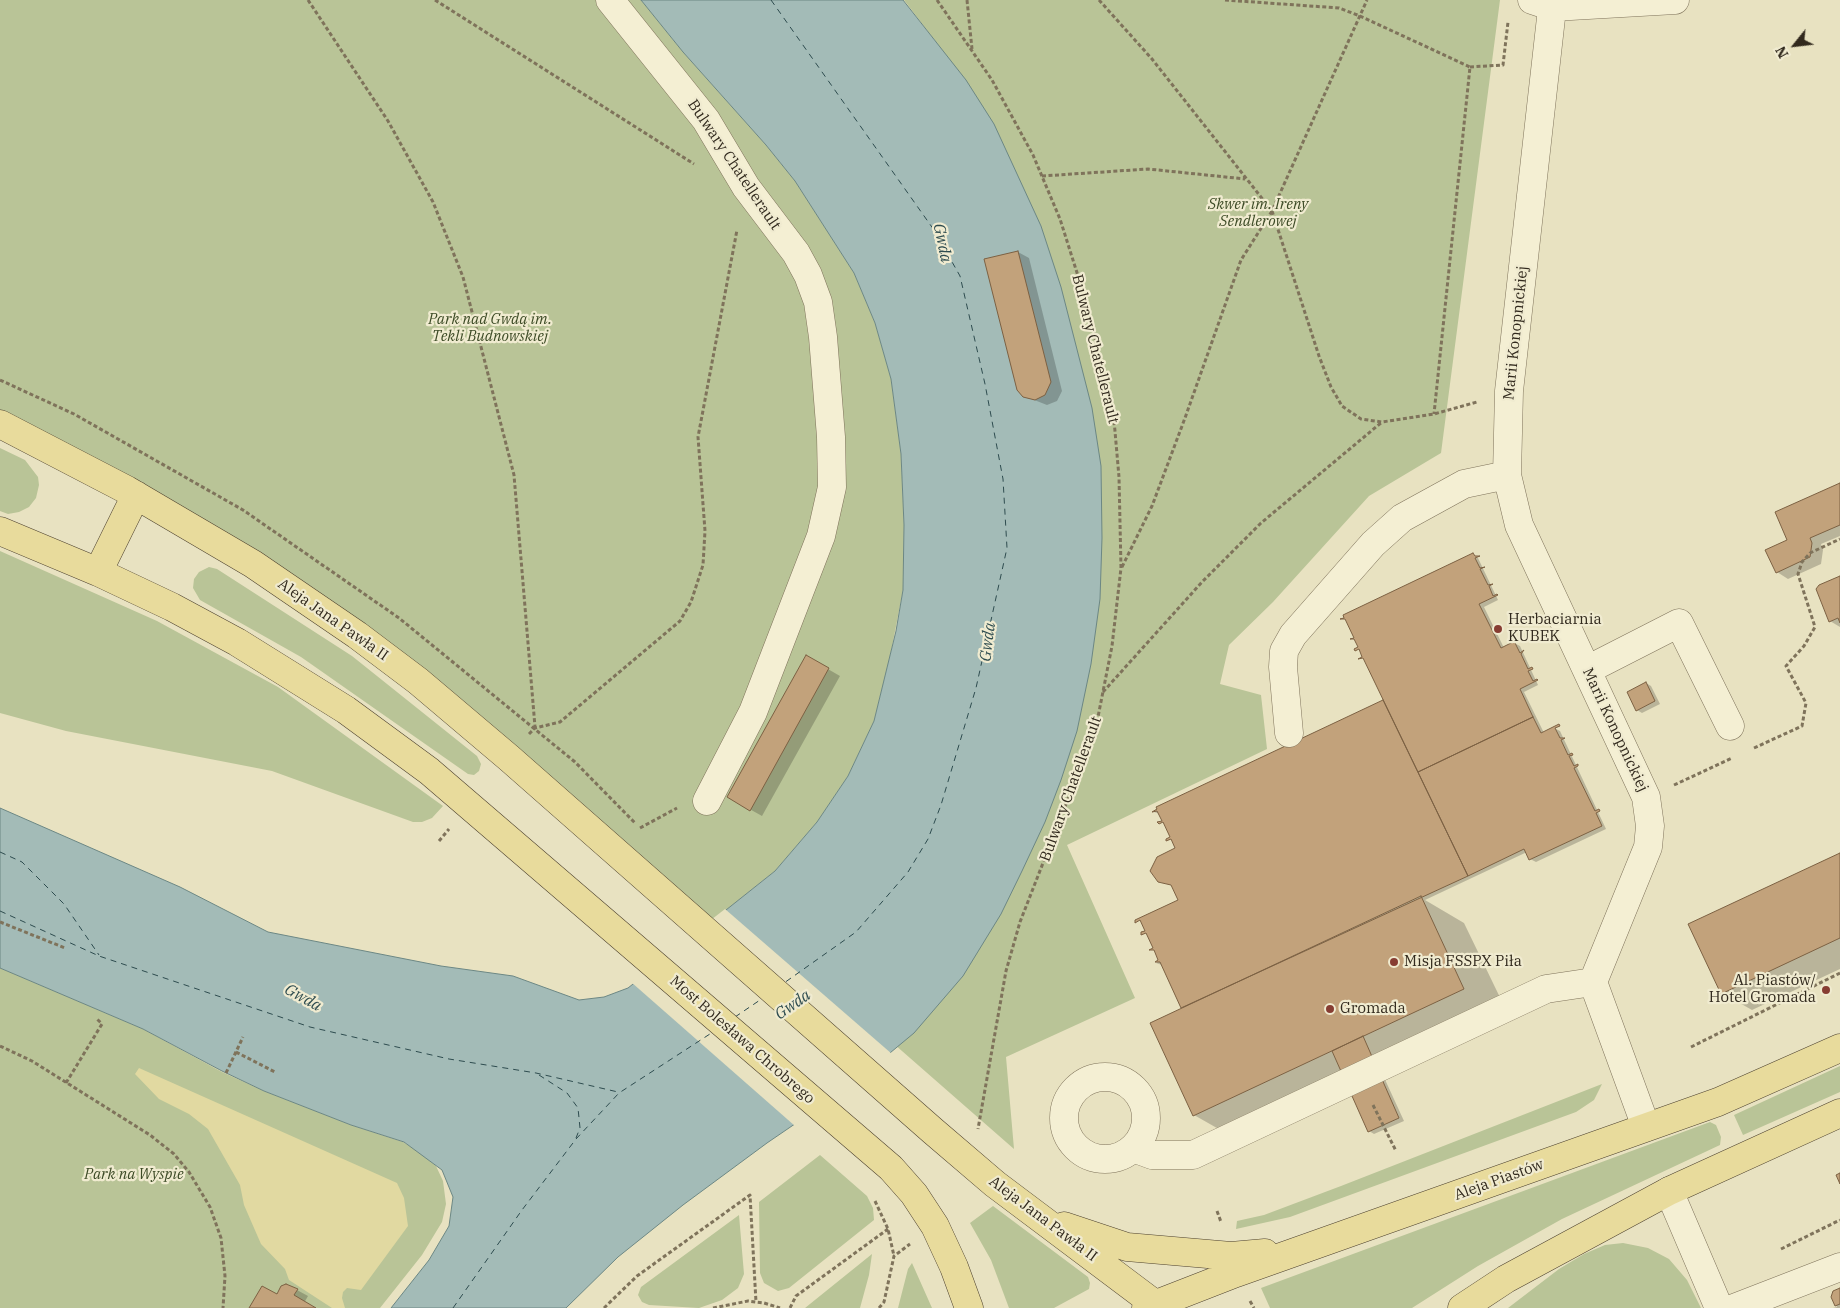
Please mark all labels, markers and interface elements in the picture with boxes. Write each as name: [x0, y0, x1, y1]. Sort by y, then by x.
north arrow: [1770, 20, 1820, 70]
text: N: [1771, 43, 1792, 61]
street label: Bulwary Chatellerault: [684, 96, 784, 234]
park label: Skwer im. Ireny Sendlerowej: [1208, 196, 1308, 231]
water label: Gwda: [929, 222, 955, 264]
street label: Marii Konopnickiej: [1500, 265, 1532, 401]
street label: Bulwary Chatellerault: [1068, 272, 1122, 426]
park label: Park nad Gwdą im. Tekli Budnowskiej: [428, 311, 552, 346]
street label: Aleja Jana Pawła II: [274, 575, 392, 665]
place label: Herbaciarnia KUBEK: [1508, 611, 1602, 646]
water label: Gwda: [976, 621, 1000, 663]
marker: Herbaciarnia KUBEK: [1492, 623, 1504, 635]
street label: Marii Konopnickiej: [1578, 665, 1652, 795]
street label: Bulwary Chatellerault: [1036, 714, 1106, 864]
place label: Misja FSSPX Piła: [1404, 953, 1522, 971]
marker: Misja FSSPX Piła: [1388, 956, 1400, 968]
street label: Most Bolesława Chrobrego: [666, 972, 818, 1108]
place label: Al. Piastów/ Hotel Gromada: [1709, 972, 1816, 1007]
water label: Gwda: [281, 980, 325, 1016]
marker: Al. Piastów/ Hotel Gromada: [1820, 984, 1832, 996]
water label: Gwda: [771, 986, 815, 1024]
place label: Gromada: [1340, 1000, 1406, 1018]
marker: Gromada: [1324, 1003, 1336, 1015]
street label: Aleja Piastów: [1452, 1156, 1546, 1204]
park label: Park na Wyspie: [84, 1166, 184, 1184]
street label: Aleja Jana Pawła II: [985, 1172, 1101, 1266]

